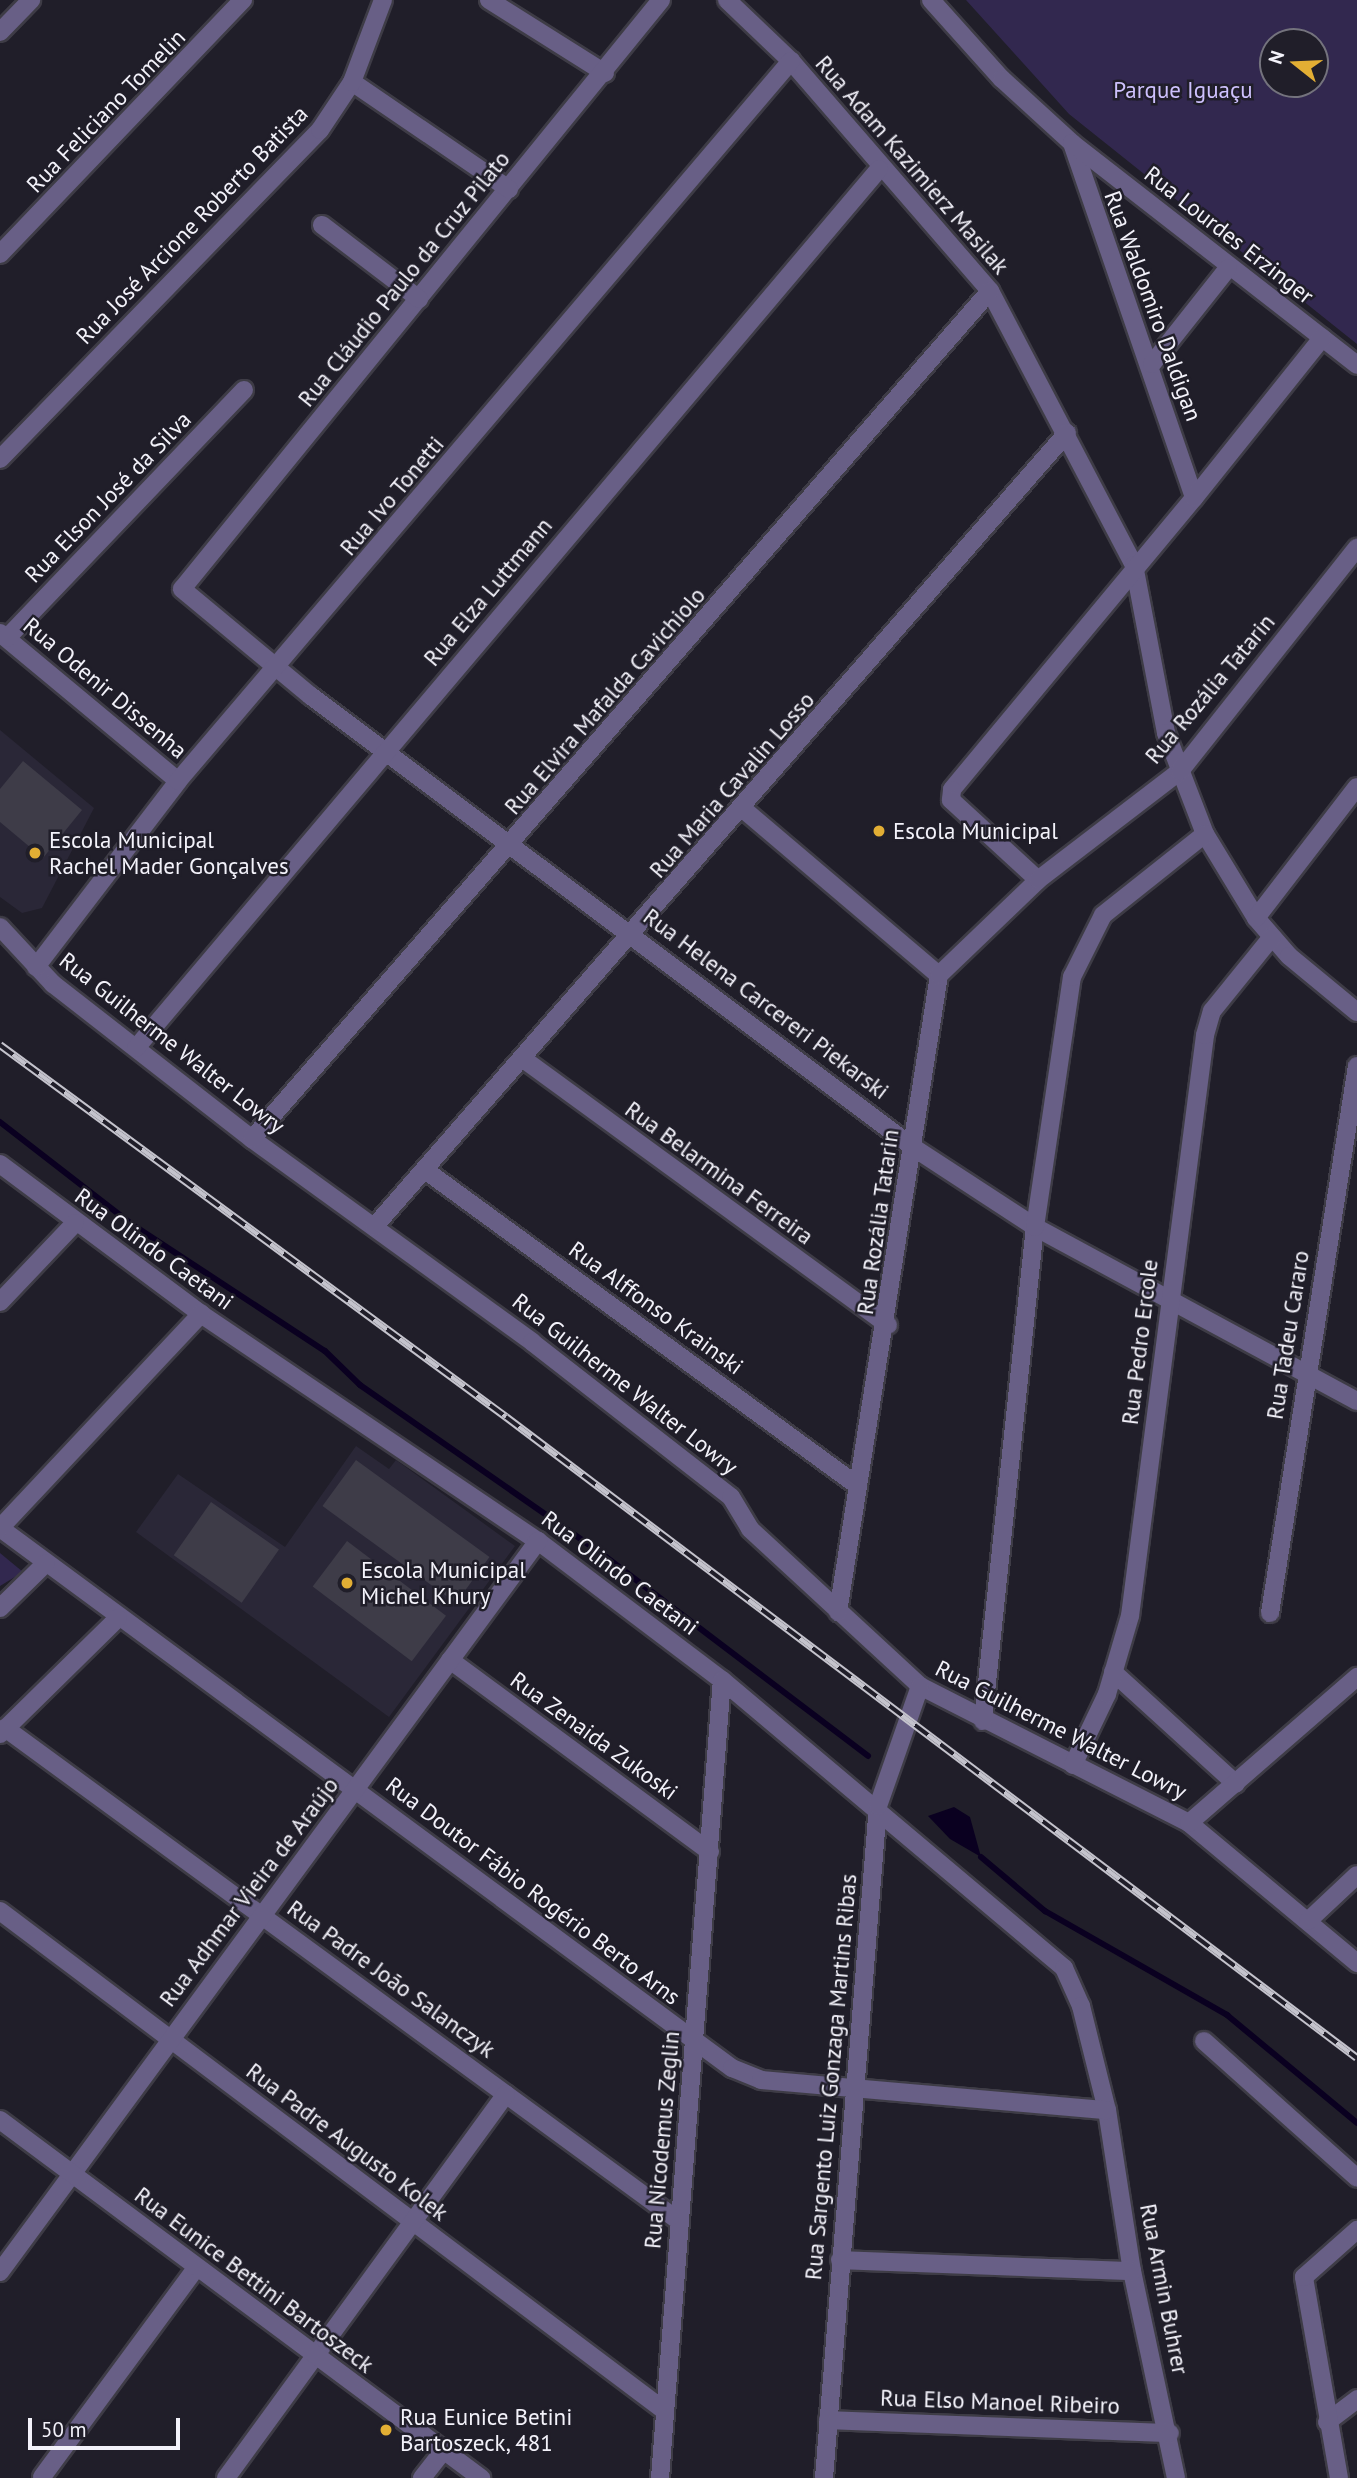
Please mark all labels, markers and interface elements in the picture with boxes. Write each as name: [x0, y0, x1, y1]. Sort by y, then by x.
street label: Rua Feliciano Tomelin: [21, 23, 191, 199]
north arrow: [1259, 28, 1329, 98]
text: N: [1263, 47, 1289, 67]
street label: Rua Adam Kazimierz Masilak: [809, 50, 1015, 280]
park label: Parque Iguaçu: [1113, 76, 1253, 104]
street label: Rua José Arcione Roberto Batista: [70, 100, 314, 350]
street label: Rua Cláudio Paulo da Cruz Pilato: [292, 145, 516, 413]
street label: Rua Lourdes Erzinger: [1139, 160, 1319, 310]
street label: Rua Waldomiro Daldigan: [1098, 187, 1208, 425]
street label: Rua Elson José da Silva: [19, 406, 197, 588]
street label: Rua Ivo Tonetti: [334, 431, 450, 561]
street label: Rua Elza Luttmann: [418, 512, 558, 672]
street label: Rua Elvira Mafalda Cavichiolo: [499, 582, 711, 820]
street label: Rua Rozália Tatarin: [1139, 608, 1281, 770]
street label: Rua Odenir Dissenha: [18, 612, 192, 764]
street label: Rua Maria Cavalin Losso: [644, 686, 820, 884]
place label: Escola Municipal: [893, 817, 1058, 845]
marker: Escola Municipal: [871, 823, 887, 839]
place label: Escola Municipal Rachel Mader Gonçalves: [49, 826, 289, 880]
marker: Escola Municipal Rachel Mader Gonçalves: [27, 845, 43, 861]
street label: Rua Helena Carcereri Piekarski: [638, 903, 894, 1105]
street label: Rua Guilherme Walter Lowry: [54, 946, 290, 1140]
street label: Rua Belarmina Ferreira: [620, 1095, 818, 1251]
street label: Rua Rozália Tatarin: [851, 1127, 905, 1317]
street label: Rua Olindo Caetani: [69, 1182, 239, 1316]
street label: Rua Alffonso Krainski: [563, 1235, 749, 1381]
street label: Rua Tadeu Cararo: [1261, 1248, 1315, 1422]
street label: Rua Pedro Ercole: [1116, 1258, 1164, 1426]
street label: Rua Guilherme Walter Lowry: [507, 1287, 743, 1481]
street label: Rua Olindo Caetani: [536, 1505, 704, 1641]
place label: Escola Municipal Michel Khury: [361, 1556, 526, 1610]
marker: Escola Municipal Michel Khury: [339, 1575, 355, 1591]
street label: Rua Guilherme Walter Lowry: [931, 1654, 1191, 1806]
street label: Rua Zenaida Zukoski: [505, 1666, 683, 1806]
street label: Rua Adhmar Vieira de Araújo: [153, 1771, 345, 2013]
street label: Rua Doutor Fábio Rogério Berto Arns: [380, 1771, 686, 2011]
street label: Rua Sargento Luiz Gonzaga Martins Ribas: [799, 1872, 863, 2282]
street label: Rua Padre João Salanczyk: [282, 1894, 500, 2064]
street label: Rua Nicodemus Zeglin: [639, 2030, 685, 2250]
street label: Rua Padre Augusto Kolek: [241, 2057, 453, 2227]
street label: Rua Eunice Bettini Bartoszeck: [129, 2181, 379, 2379]
street label: Rua Armin Buhrer: [1134, 2201, 1194, 2377]
street label: Rua Elso Manoel Ribeiro: [880, 2384, 1120, 2420]
place label: Rua Eunice Betini Bartoszeck, 481: [400, 2403, 572, 2457]
scale bar: [32, 2404, 184, 2448]
text: 50 m: [41, 2416, 87, 2443]
marker: Rua Eunice Betini Bartoszeck, 481: [378, 2422, 394, 2438]

